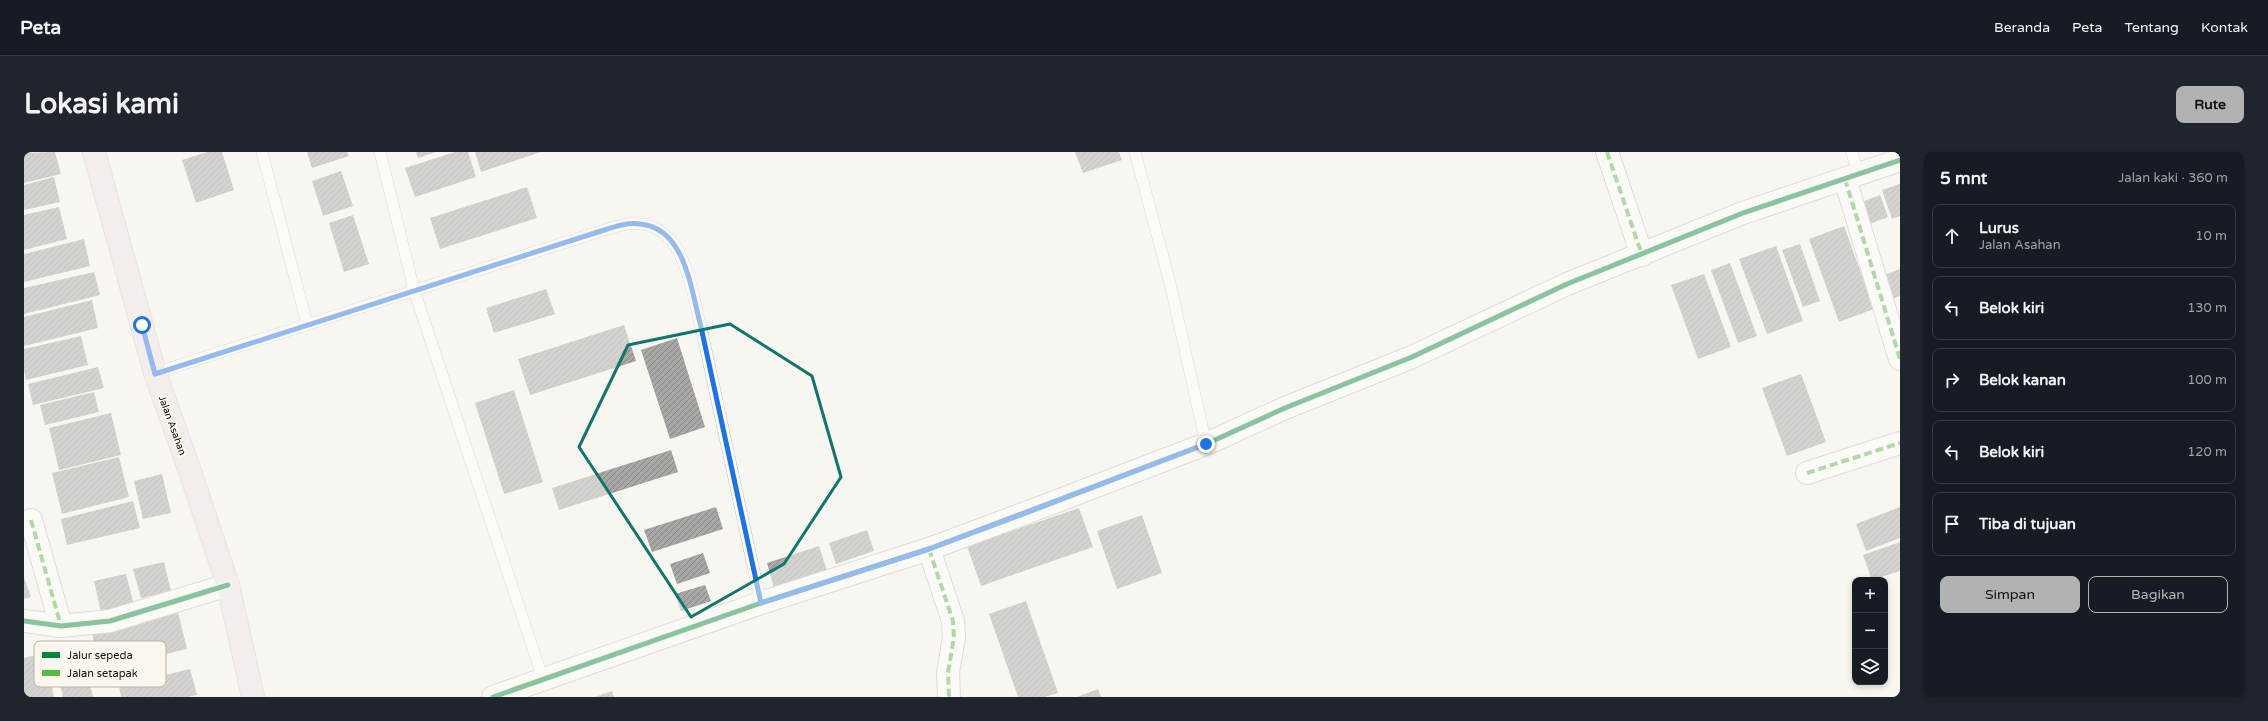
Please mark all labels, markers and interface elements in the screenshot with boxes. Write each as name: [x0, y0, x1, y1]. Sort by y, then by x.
text: Peta: [20, 17, 61, 39]
text: Beranda: [1994, 19, 2050, 36]
text: Peta: [2072, 19, 2102, 36]
text: Tentang: [2124, 19, 2179, 36]
text: Kontak: [2201, 19, 2248, 36]
button: Rute: [2176, 86, 2244, 123]
text: Lokasi kami: [24, 87, 179, 121]
text: 5 mnt: [1940, 168, 1987, 189]
text: Jalan kaki · 360 m: [2118, 170, 2228, 186]
text: Lurus: [1979, 219, 2019, 237]
icon: ahead: [1941, 225, 1963, 247]
text: 10 m: [2195, 228, 2227, 244]
text: Jalan Asahan: [1979, 237, 2061, 253]
icon: left: [1941, 297, 1963, 319]
text: Belok kiri: [1979, 299, 2044, 317]
text: 130 m: [2187, 300, 2227, 316]
route start: [133, 316, 151, 334]
icon: right: [1941, 369, 1963, 391]
text: Belok kanan: [1979, 371, 2066, 389]
text: 100 m: [2187, 372, 2227, 388]
street label: Jalan Asahan: [156, 394, 188, 457]
route end: [1197, 435, 1215, 453]
icon: left: [1941, 441, 1963, 463]
text: Belok kiri: [1979, 443, 2044, 461]
text: 120 m: [2187, 444, 2227, 460]
icon: arrive: [1941, 513, 1963, 535]
text: Tiba di tujuan: [1979, 515, 2076, 533]
button: Simpan: [1940, 576, 2080, 613]
button: Bagikan: [2088, 576, 2228, 613]
map controls: [1852, 577, 1888, 685]
button: +: [1852, 577, 1888, 613]
button: −: [1852, 613, 1888, 649]
legend: [34, 641, 166, 687]
text: Jalur sepeda: [67, 649, 133, 662]
button: layers: [1852, 649, 1888, 685]
text: Jalan setapak: [67, 667, 138, 680]

